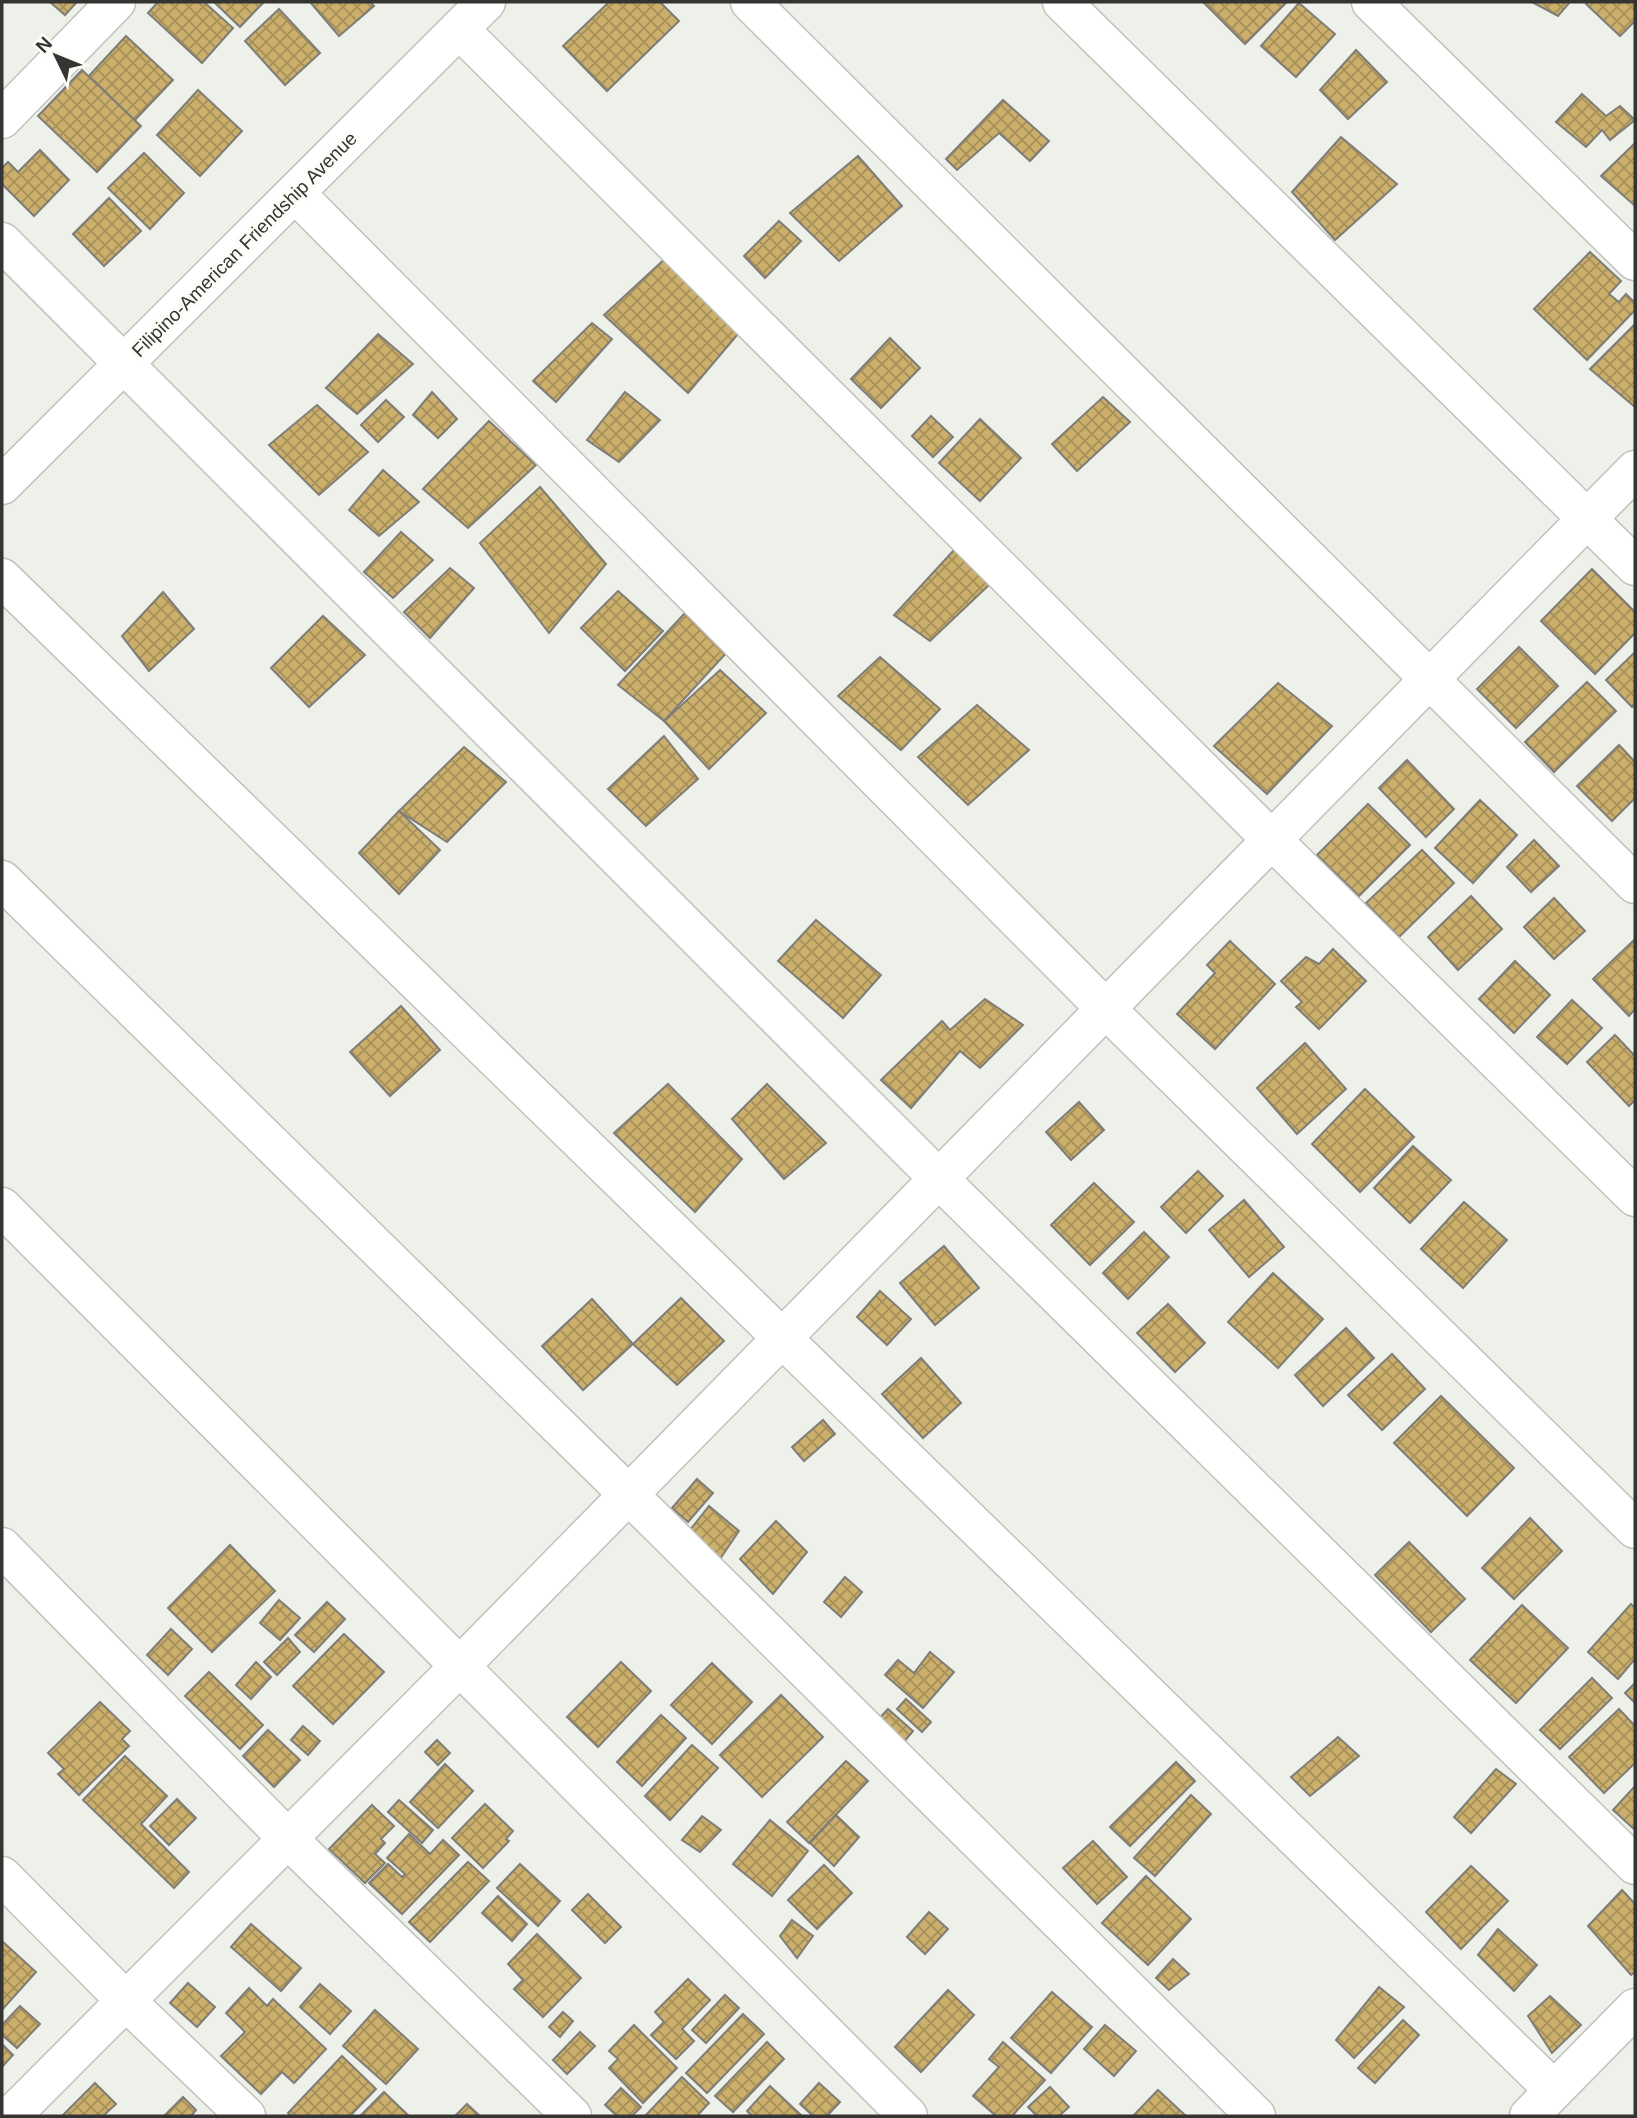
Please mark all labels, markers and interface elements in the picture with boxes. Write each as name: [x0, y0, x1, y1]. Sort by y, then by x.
north arrow: [21, 21, 91, 91]
text: N: [32, 33, 56, 57]
street label: Filipino-American Friendship Avenue: [128, 128, 361, 361]

